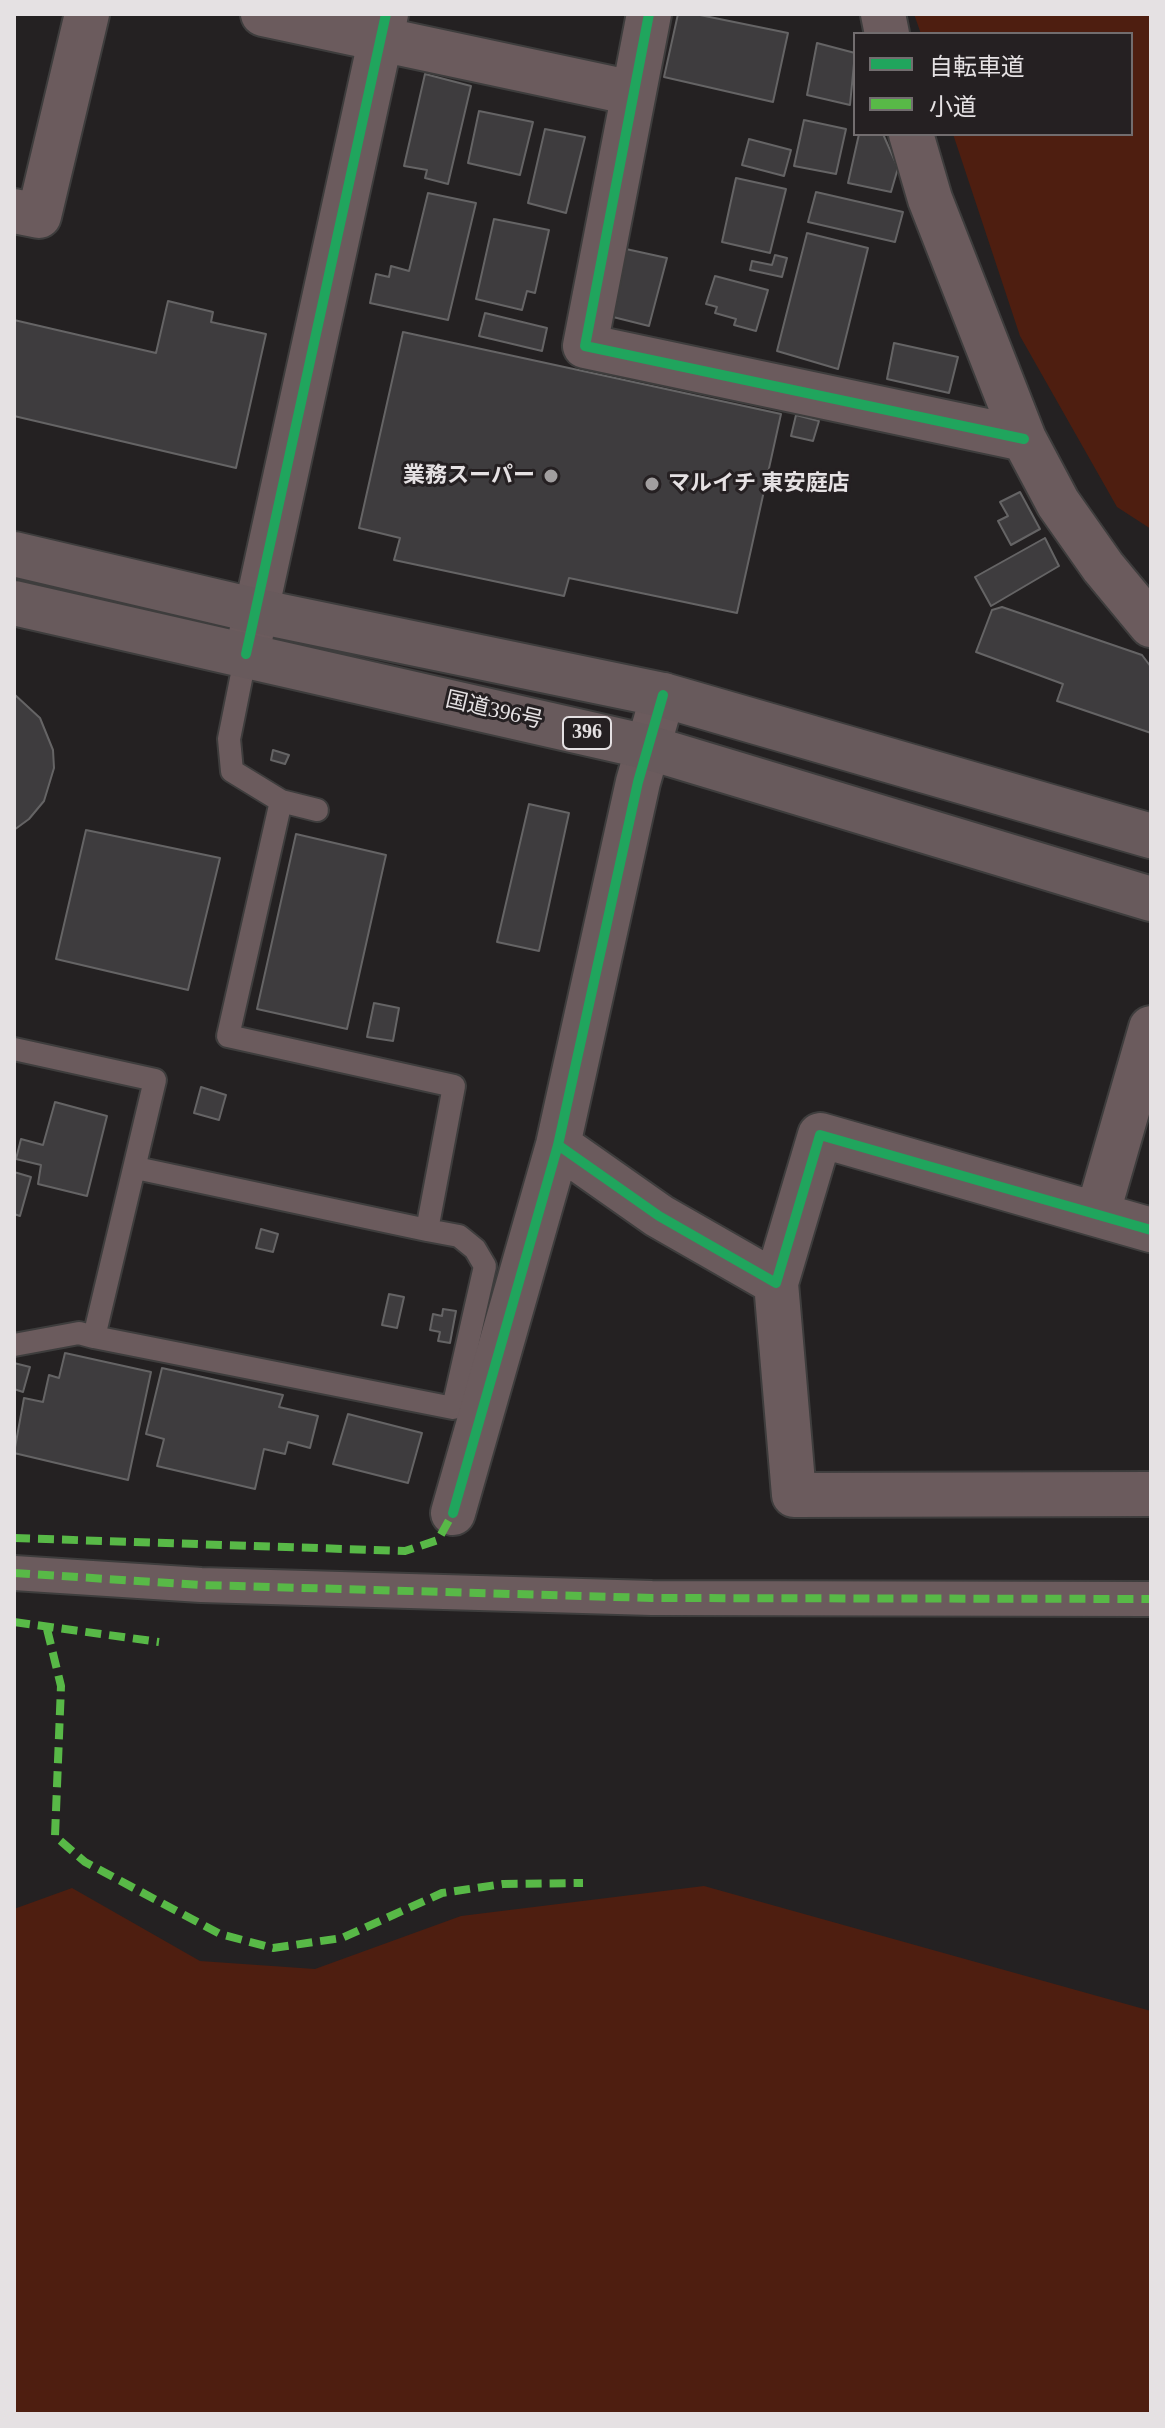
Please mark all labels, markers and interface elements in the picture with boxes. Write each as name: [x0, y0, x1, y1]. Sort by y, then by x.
legend: [853, 32, 1133, 136]
text: 自転車道: [929, 54, 1025, 80]
text: 小道: [929, 94, 977, 120]
place label: 業務スーパー: [403, 463, 535, 489]
marker: 業務スーパー: [542, 467, 560, 485]
place label: マルイチ 東安庭店: [668, 471, 849, 497]
marker: マルイチ 東安庭店: [643, 475, 661, 493]
street label: 国道396号: [443, 687, 545, 735]
road number: 396: [563, 717, 611, 749]

